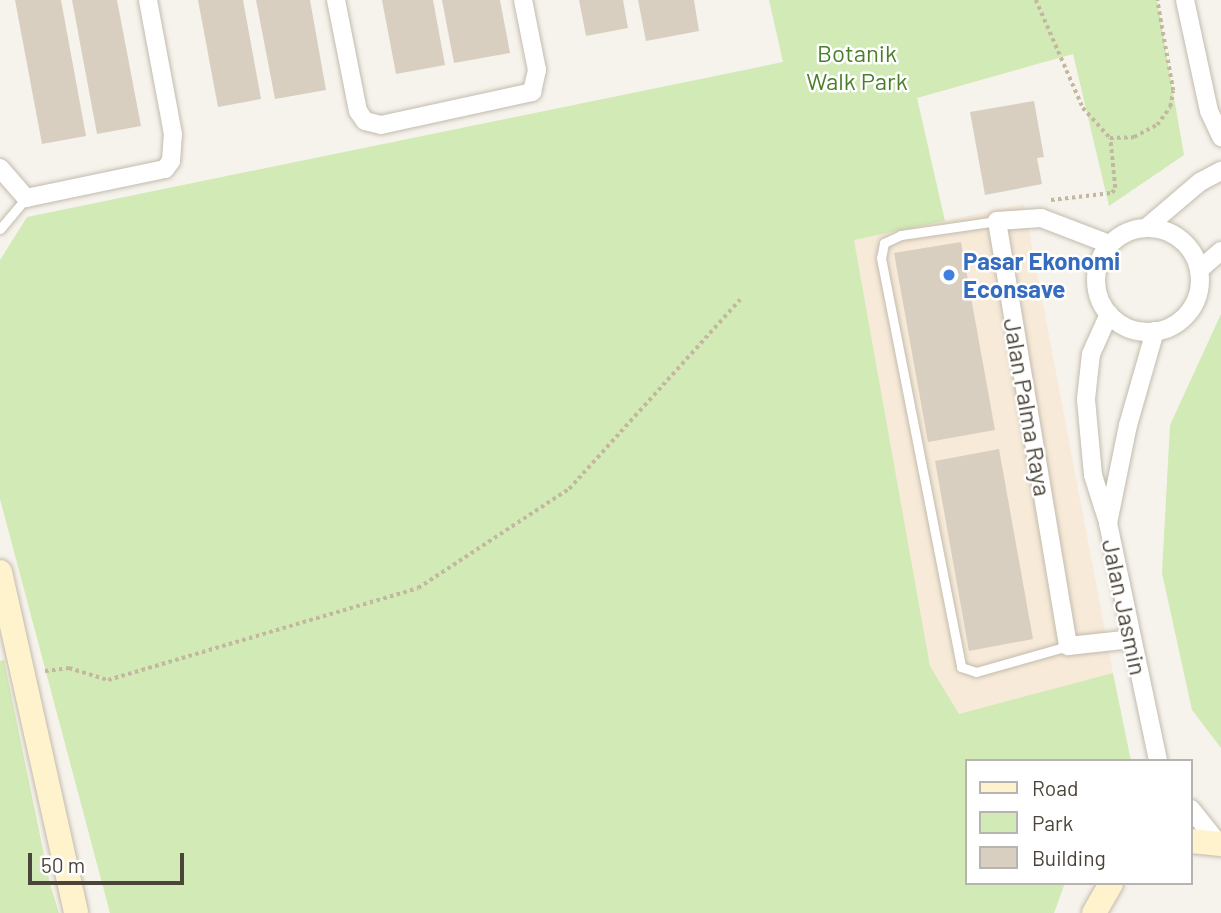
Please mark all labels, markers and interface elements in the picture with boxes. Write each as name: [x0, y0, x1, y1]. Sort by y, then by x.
park label: Botanik Walk Park: [806, 39, 908, 95]
place label: Pasar Ekonomi Econsave: [963, 247, 1120, 303]
marker: Pasar Ekonomi Econsave: [941, 267, 957, 283]
street label: Jalan Palma Raya: [998, 316, 1058, 498]
street label: Jalan Jasmin: [1097, 536, 1153, 678]
legend: [965, 759, 1193, 885]
text: Road: [1032, 775, 1078, 800]
text: Park: [1032, 810, 1073, 835]
scale bar: [32, 839, 187, 883]
text: Building: [1032, 845, 1106, 870]
text: 50 m: [41, 852, 85, 877]

